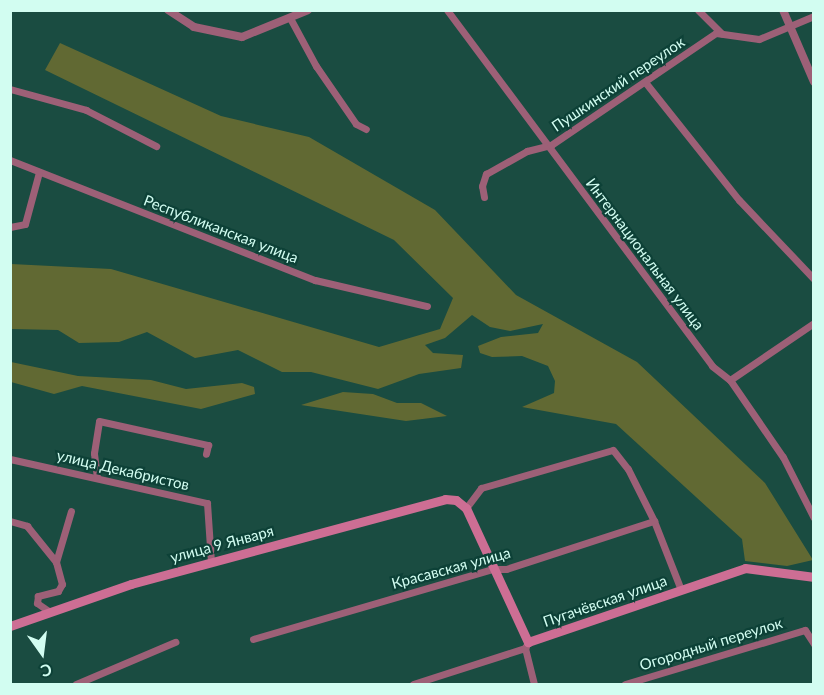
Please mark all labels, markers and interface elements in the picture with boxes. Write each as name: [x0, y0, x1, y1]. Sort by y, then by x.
street label: Пушкинский переулок: [548, 33, 688, 135]
street label: Интернациональная улица: [582, 175, 708, 333]
street label: Республиканская улица: [141, 191, 301, 267]
street label: улица Декабристов: [55, 446, 191, 494]
street label: улица 9 Января: [168, 522, 276, 566]
street label: Красавская улица: [390, 543, 512, 593]
street label: Пугачёвская улица: [541, 571, 669, 631]
street label: Огородный переулок: [637, 614, 785, 674]
north arrow: [12, 623, 72, 683]
text: С: [39, 660, 54, 681]

